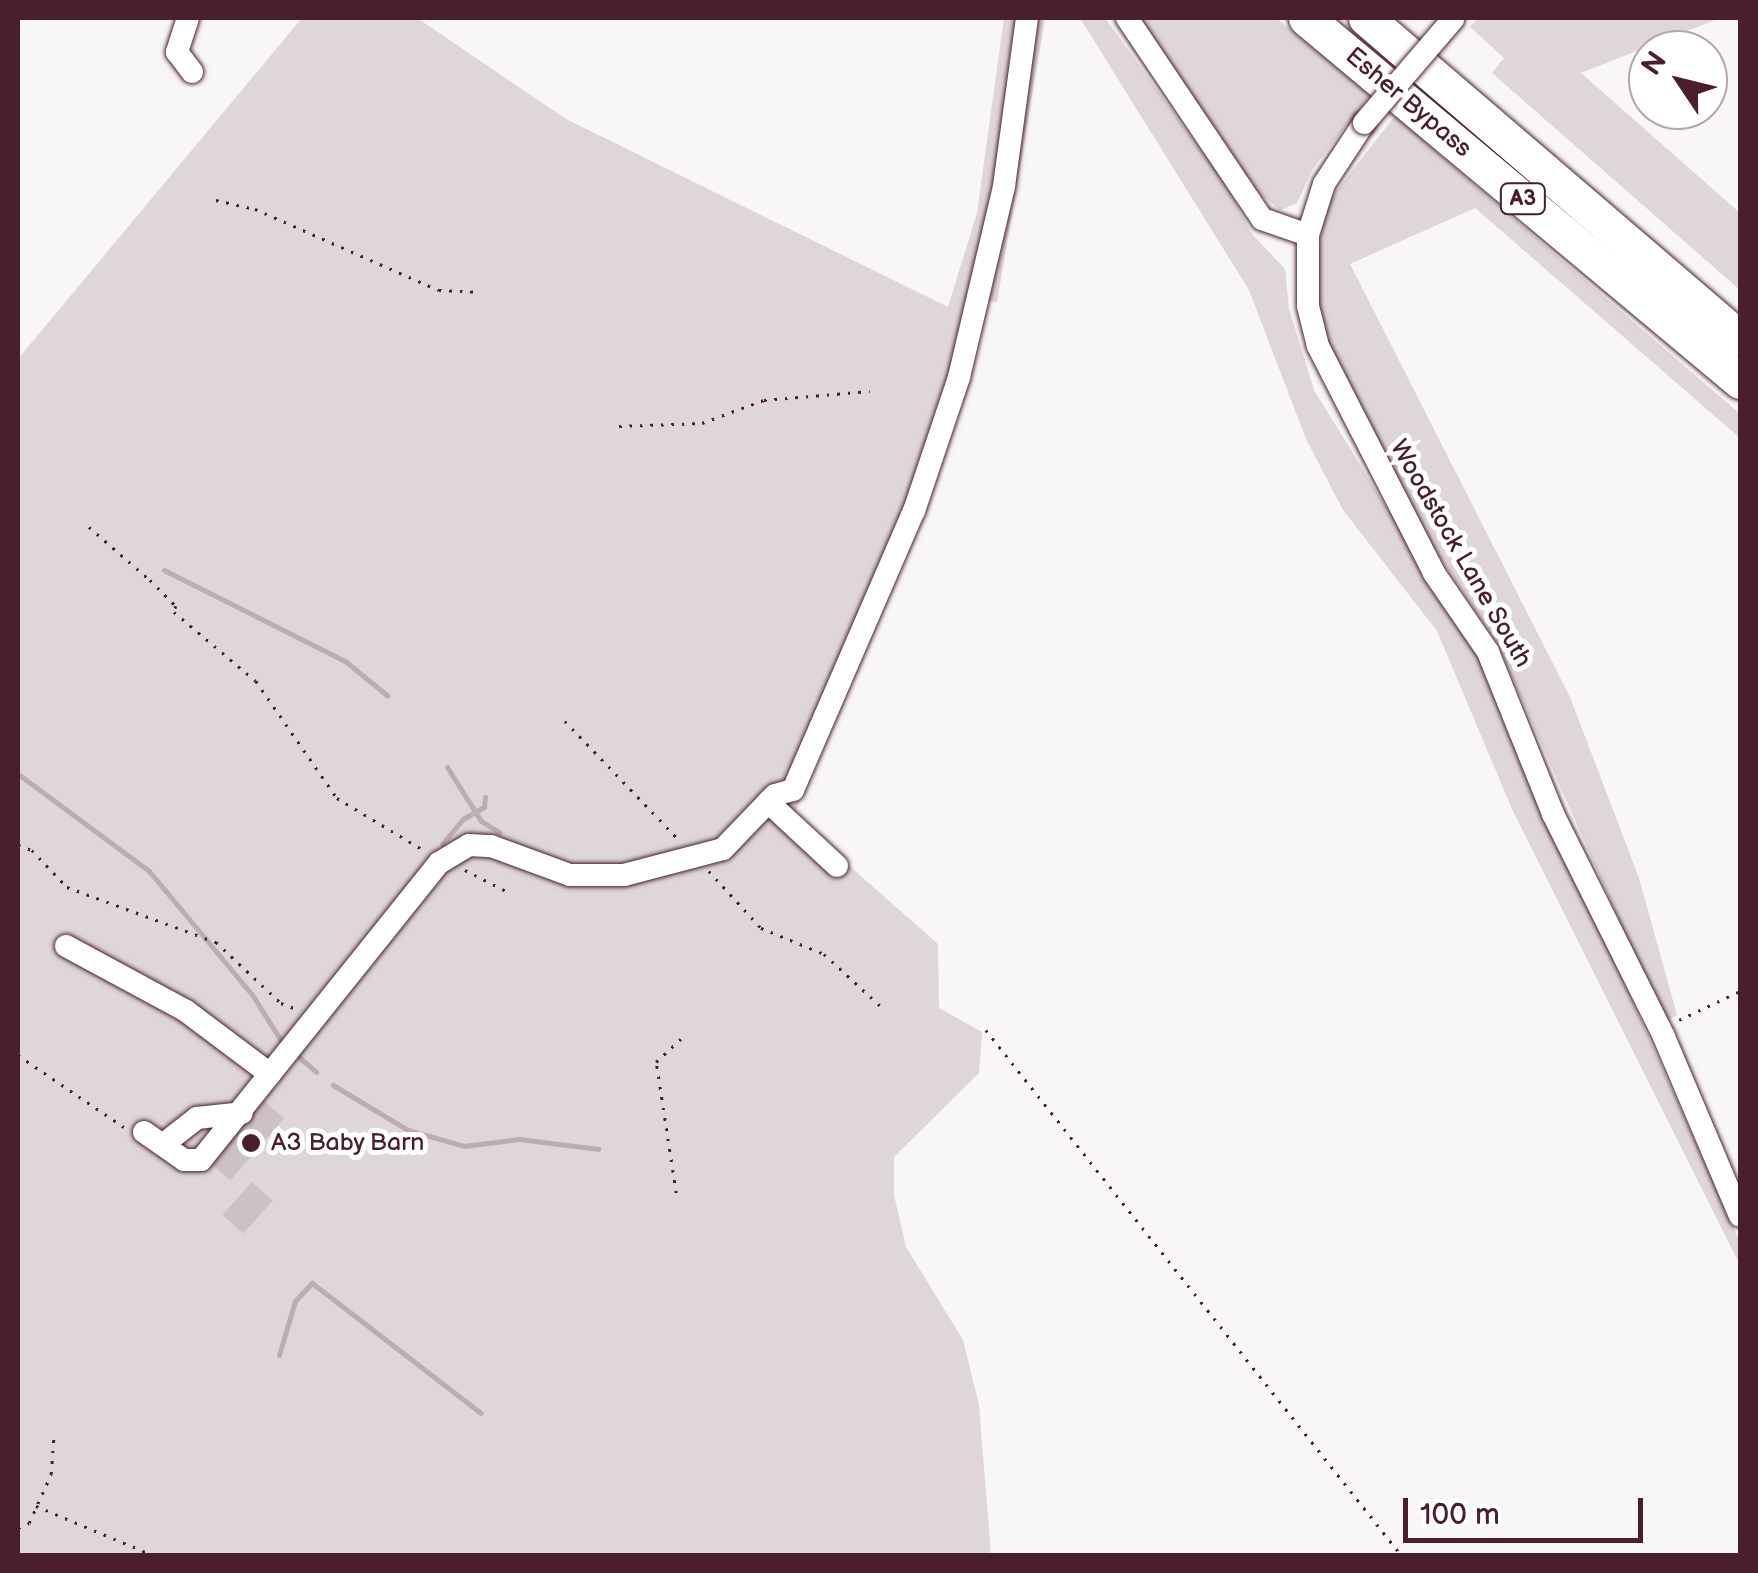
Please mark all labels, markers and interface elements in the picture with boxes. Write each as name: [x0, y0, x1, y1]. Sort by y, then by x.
north arrow: [1628, 30, 1728, 130]
street label: Esher Bypass: [1339, 42, 1477, 164]
text: N: [1635, 46, 1674, 82]
road number: A3: [1498, 182, 1548, 216]
street label: Woodstock Lane South: [1383, 435, 1537, 673]
place label: A3 Baby Barn: [271, 1128, 426, 1158]
marker: A3 Baby Barn: [240, 1132, 262, 1154]
scale bar: [1408, 1478, 1648, 1540]
text: 100 m: [1420, 1497, 1500, 1533]

